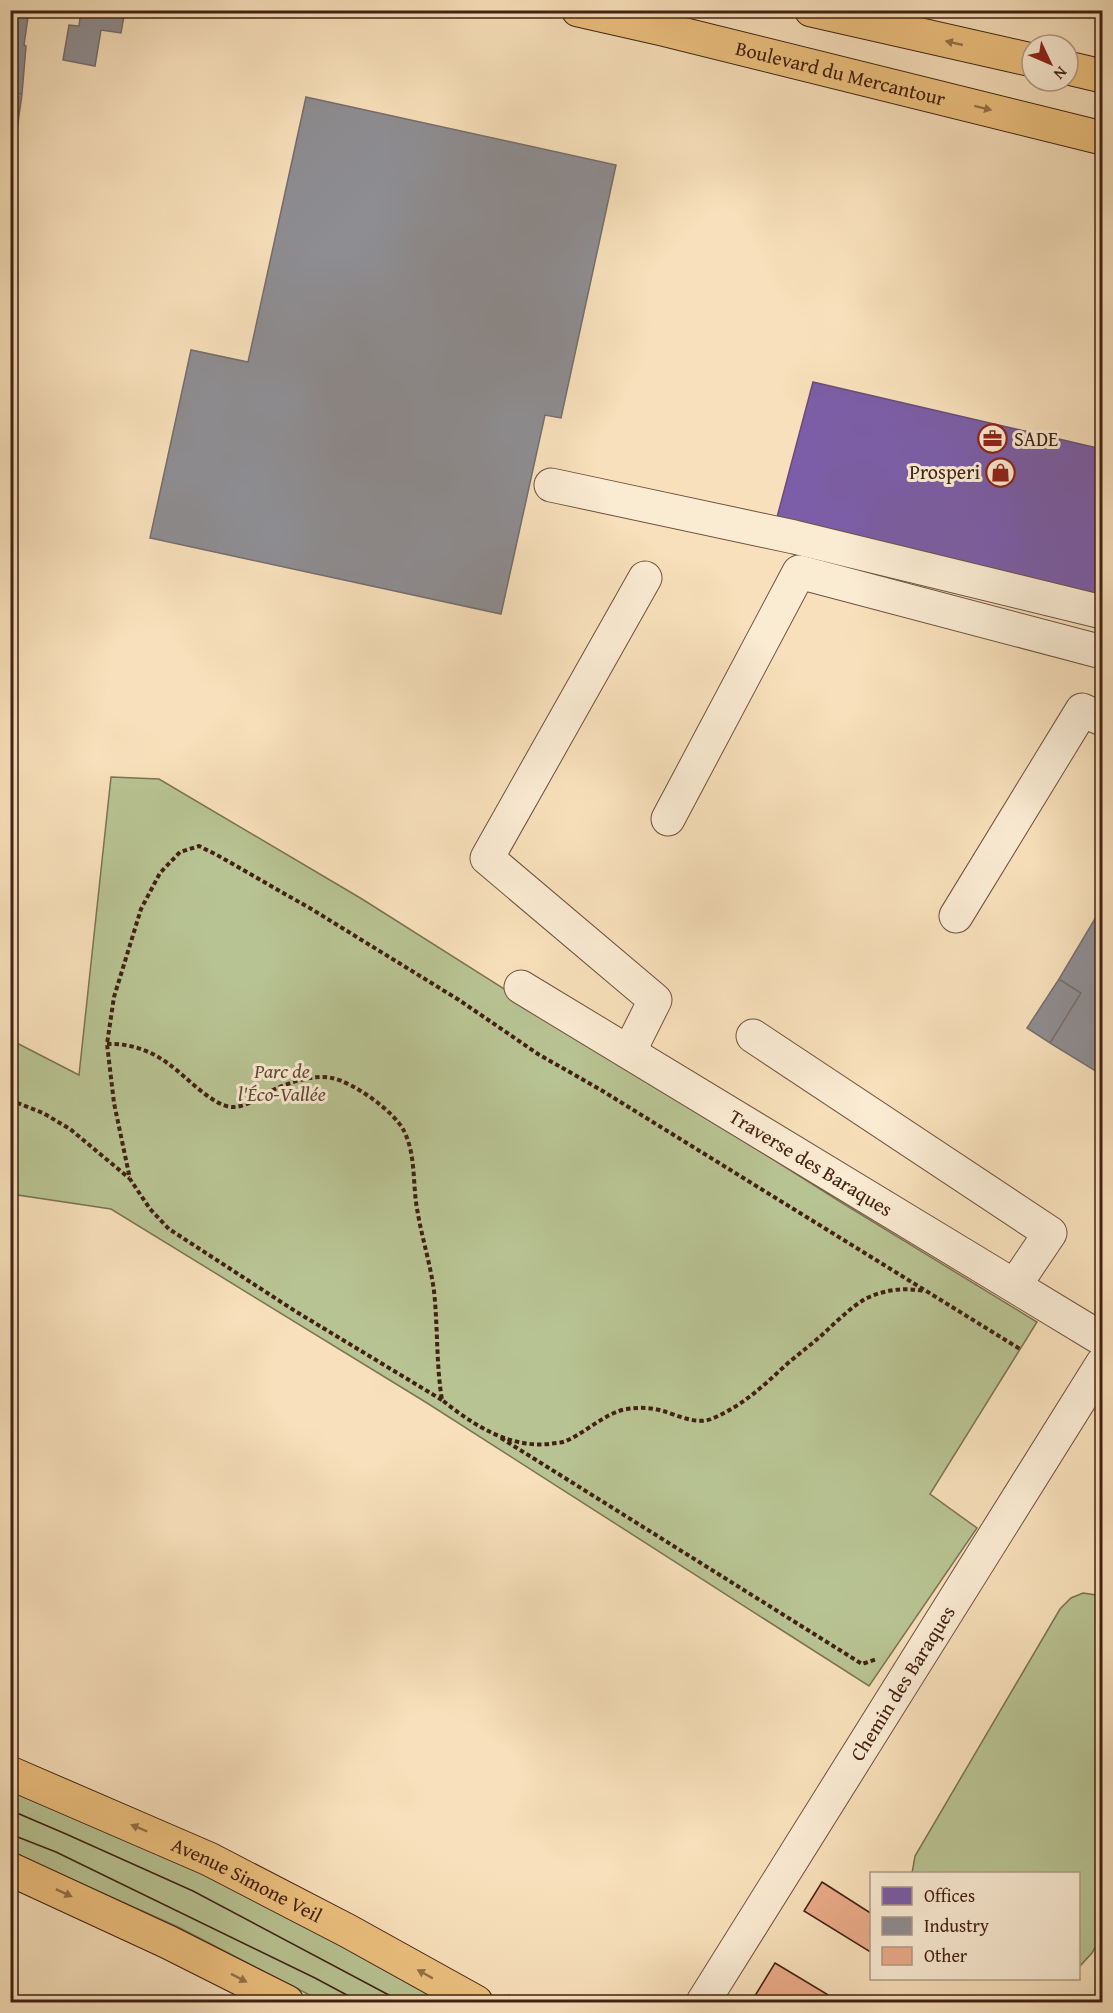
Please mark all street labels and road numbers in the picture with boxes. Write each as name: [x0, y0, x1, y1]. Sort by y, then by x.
street label: Boulevard du Mercantour: [733, 33, 949, 113]
street label: Traverse des Baraques: [724, 1101, 899, 1223]
street label: Chemin des Baraques: [842, 1600, 962, 1766]
street label: Avenue Simone Veil: [167, 1830, 328, 1930]

